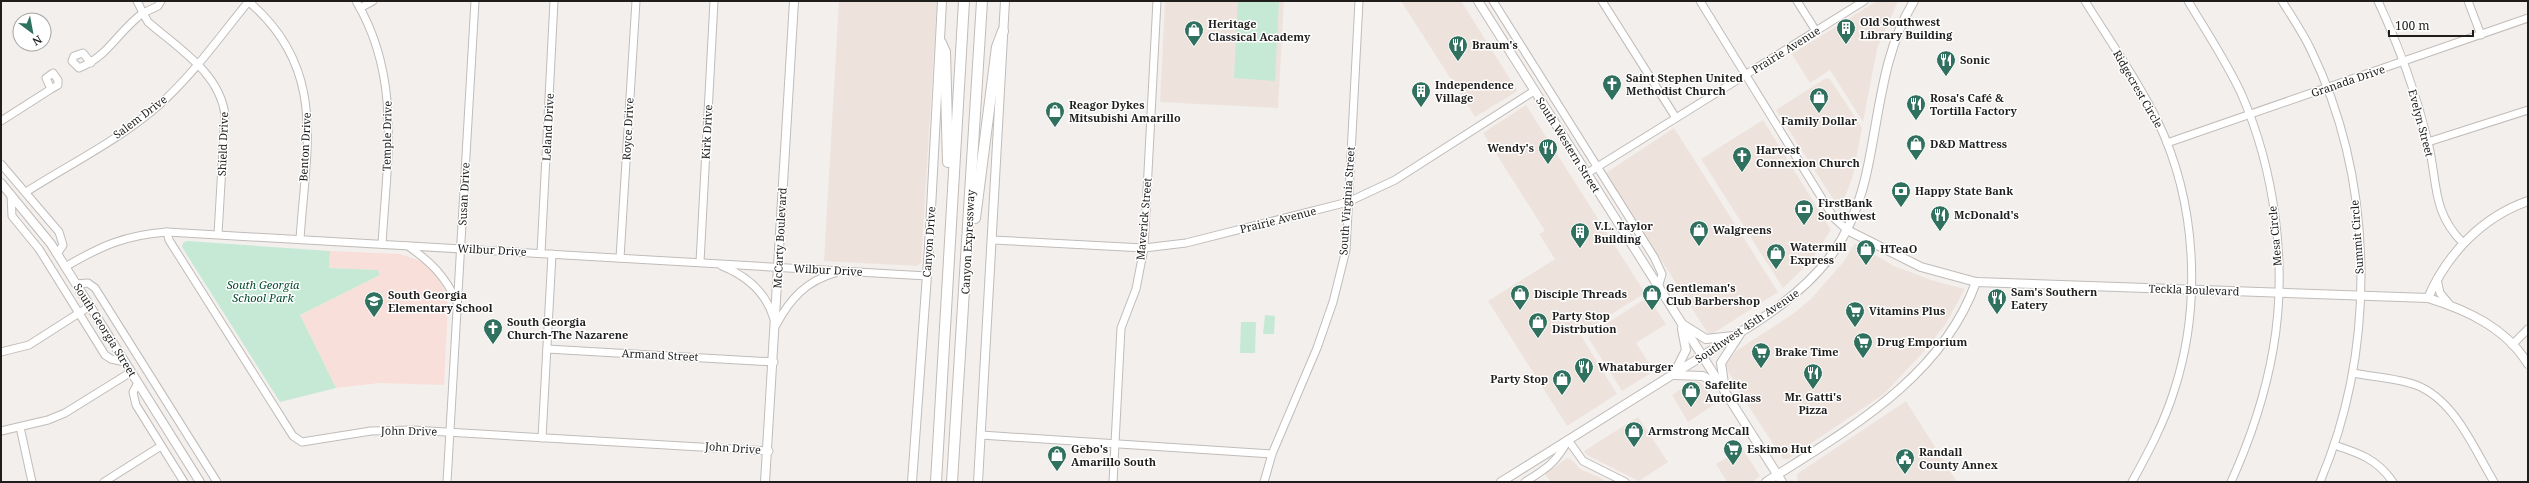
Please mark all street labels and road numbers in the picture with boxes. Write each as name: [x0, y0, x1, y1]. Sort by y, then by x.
street label: Prairie Avenue: [1749, 22, 1823, 77]
street label: Ridgecrest Circle: [2110, 47, 2167, 131]
street label: Granada Drive: [2309, 61, 2387, 100]
street label: Evelyn Street: [2405, 87, 2438, 158]
street label: Salem Drive: [110, 91, 170, 142]
street label: Leland Drive: [538, 93, 557, 161]
street label: South Western Street: [1533, 94, 1604, 196]
street label: Royce Drive: [618, 97, 637, 161]
street label: Temple Drive: [378, 101, 395, 171]
street label: Kirk Drive: [698, 104, 715, 160]
street label: Shield Drive: [214, 111, 231, 176]
street label: Benton Drive: [295, 112, 314, 182]
street label: South Virginia Street: [1335, 146, 1358, 256]
street label: Susan Drive: [454, 162, 473, 226]
street label: Maverick Street: [1132, 177, 1155, 261]
street label: McCarty Boulevard: [769, 187, 790, 289]
street label: Canyon Expressway: [957, 188, 978, 295]
street label: Summit Circle: [2346, 199, 2367, 275]
street label: Prairie Avenue: [1238, 203, 1318, 236]
street label: Mesa Circle: [2264, 205, 2285, 267]
street label: Canyon Drive: [919, 206, 938, 278]
street label: Wilbur Drive: [457, 240, 527, 259]
street label: Wilbur Drive: [793, 260, 863, 279]
street label: South Georgia Street: [71, 280, 140, 379]
street label: Teckla Boulevard: [2148, 280, 2240, 299]
street label: Southwest 45th Avenue: [1692, 285, 1802, 366]
street label: Armand Street: [621, 345, 699, 364]
street label: John Drive: [380, 422, 437, 438]
street label: John Drive: [703, 438, 762, 457]

